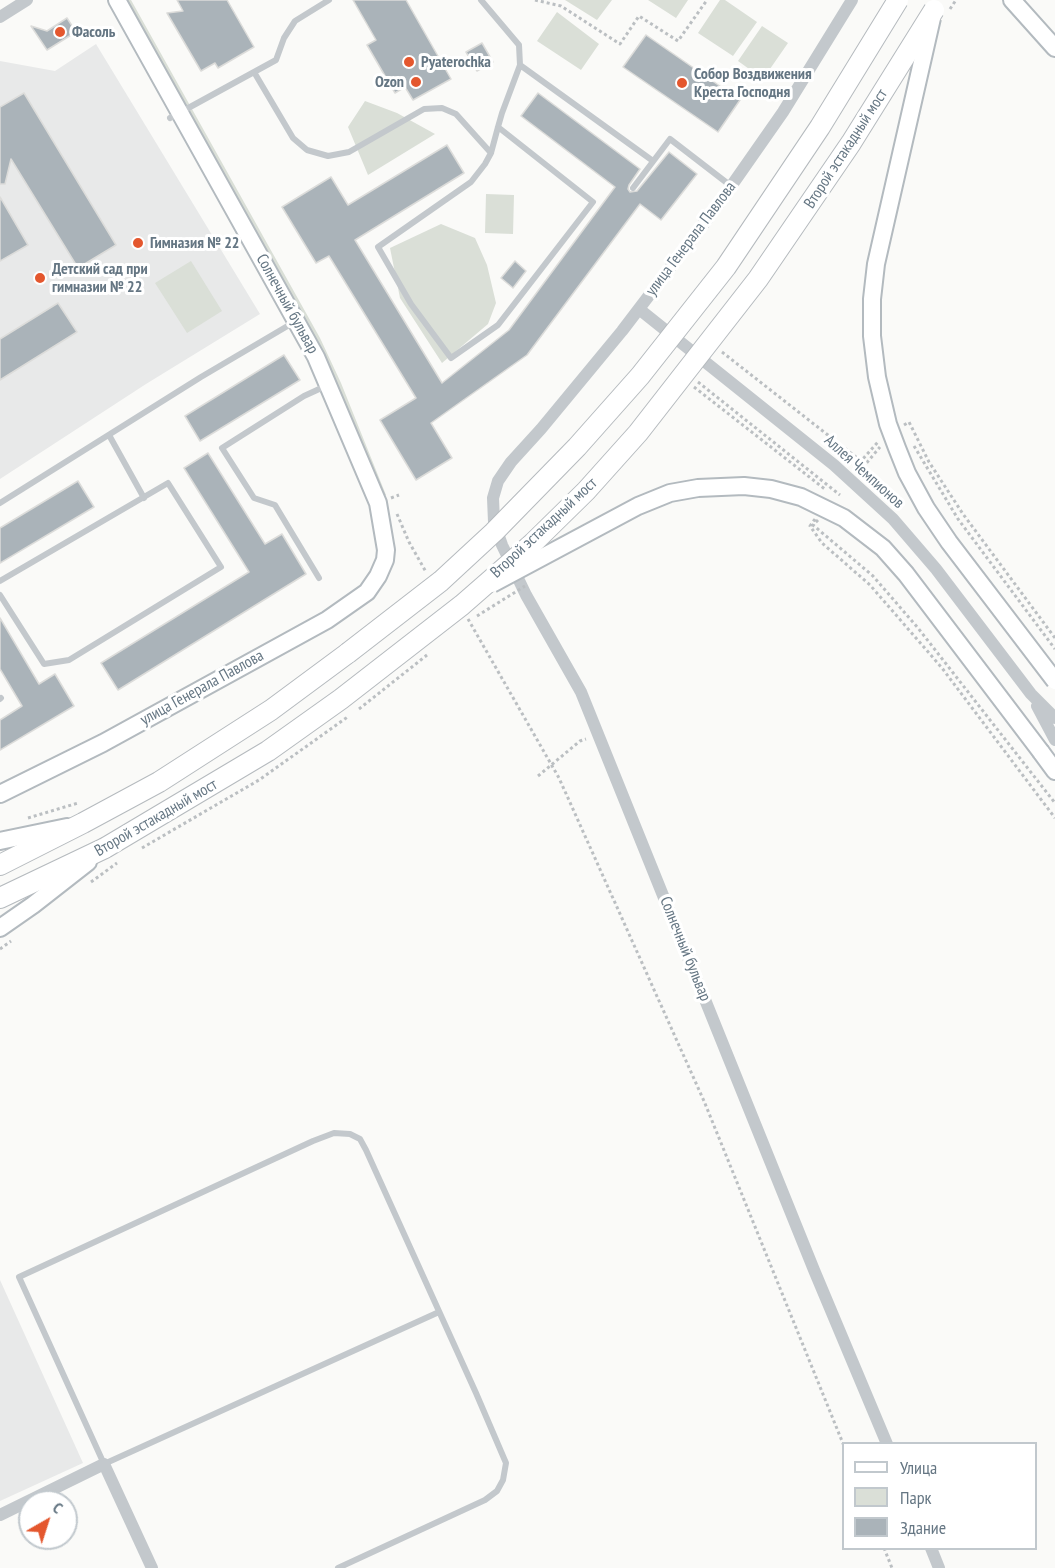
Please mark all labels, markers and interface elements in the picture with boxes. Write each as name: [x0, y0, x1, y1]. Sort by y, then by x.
place label: Фасоль: [72, 22, 115, 42]
marker: Фасоль: [53, 25, 67, 39]
place label: Pyaterochka: [421, 52, 491, 72]
marker: Pyaterochka: [402, 55, 416, 69]
place label: Собор Воздвижения Креста Господня: [694, 64, 812, 102]
place label: Ozon: [375, 72, 404, 92]
marker: Ozon: [409, 75, 423, 89]
marker: Собор Воздвижения Креста Господня: [675, 76, 689, 90]
street label: Второй эстакадный мост: [800, 86, 892, 212]
street label: улица Генерала Павлова: [642, 178, 740, 300]
place label: Гимназия № 22: [150, 233, 239, 253]
marker: Гимназия № 22: [131, 236, 145, 250]
street label: Солнечный бульвар: [252, 251, 322, 357]
place label: Детский сад при гимназии № 22: [52, 259, 148, 297]
marker: Детский сад при гимназии № 22: [33, 271, 47, 285]
street label: Аллея Чемпионов: [820, 431, 908, 513]
street label: Второй эстакадный мост: [487, 474, 601, 582]
street label: улица Генерала Павлова: [137, 646, 267, 730]
street label: Второй эстакадный мост: [91, 775, 221, 861]
street label: Солнечный бульвар: [655, 894, 715, 1004]
legend: [842, 1442, 1037, 1550]
text: Улица: [900, 1456, 937, 1479]
text: Парк: [900, 1486, 931, 1509]
north arrow: [18, 1490, 78, 1550]
text: С: [49, 1497, 67, 1518]
text: Здание: [900, 1516, 946, 1539]

